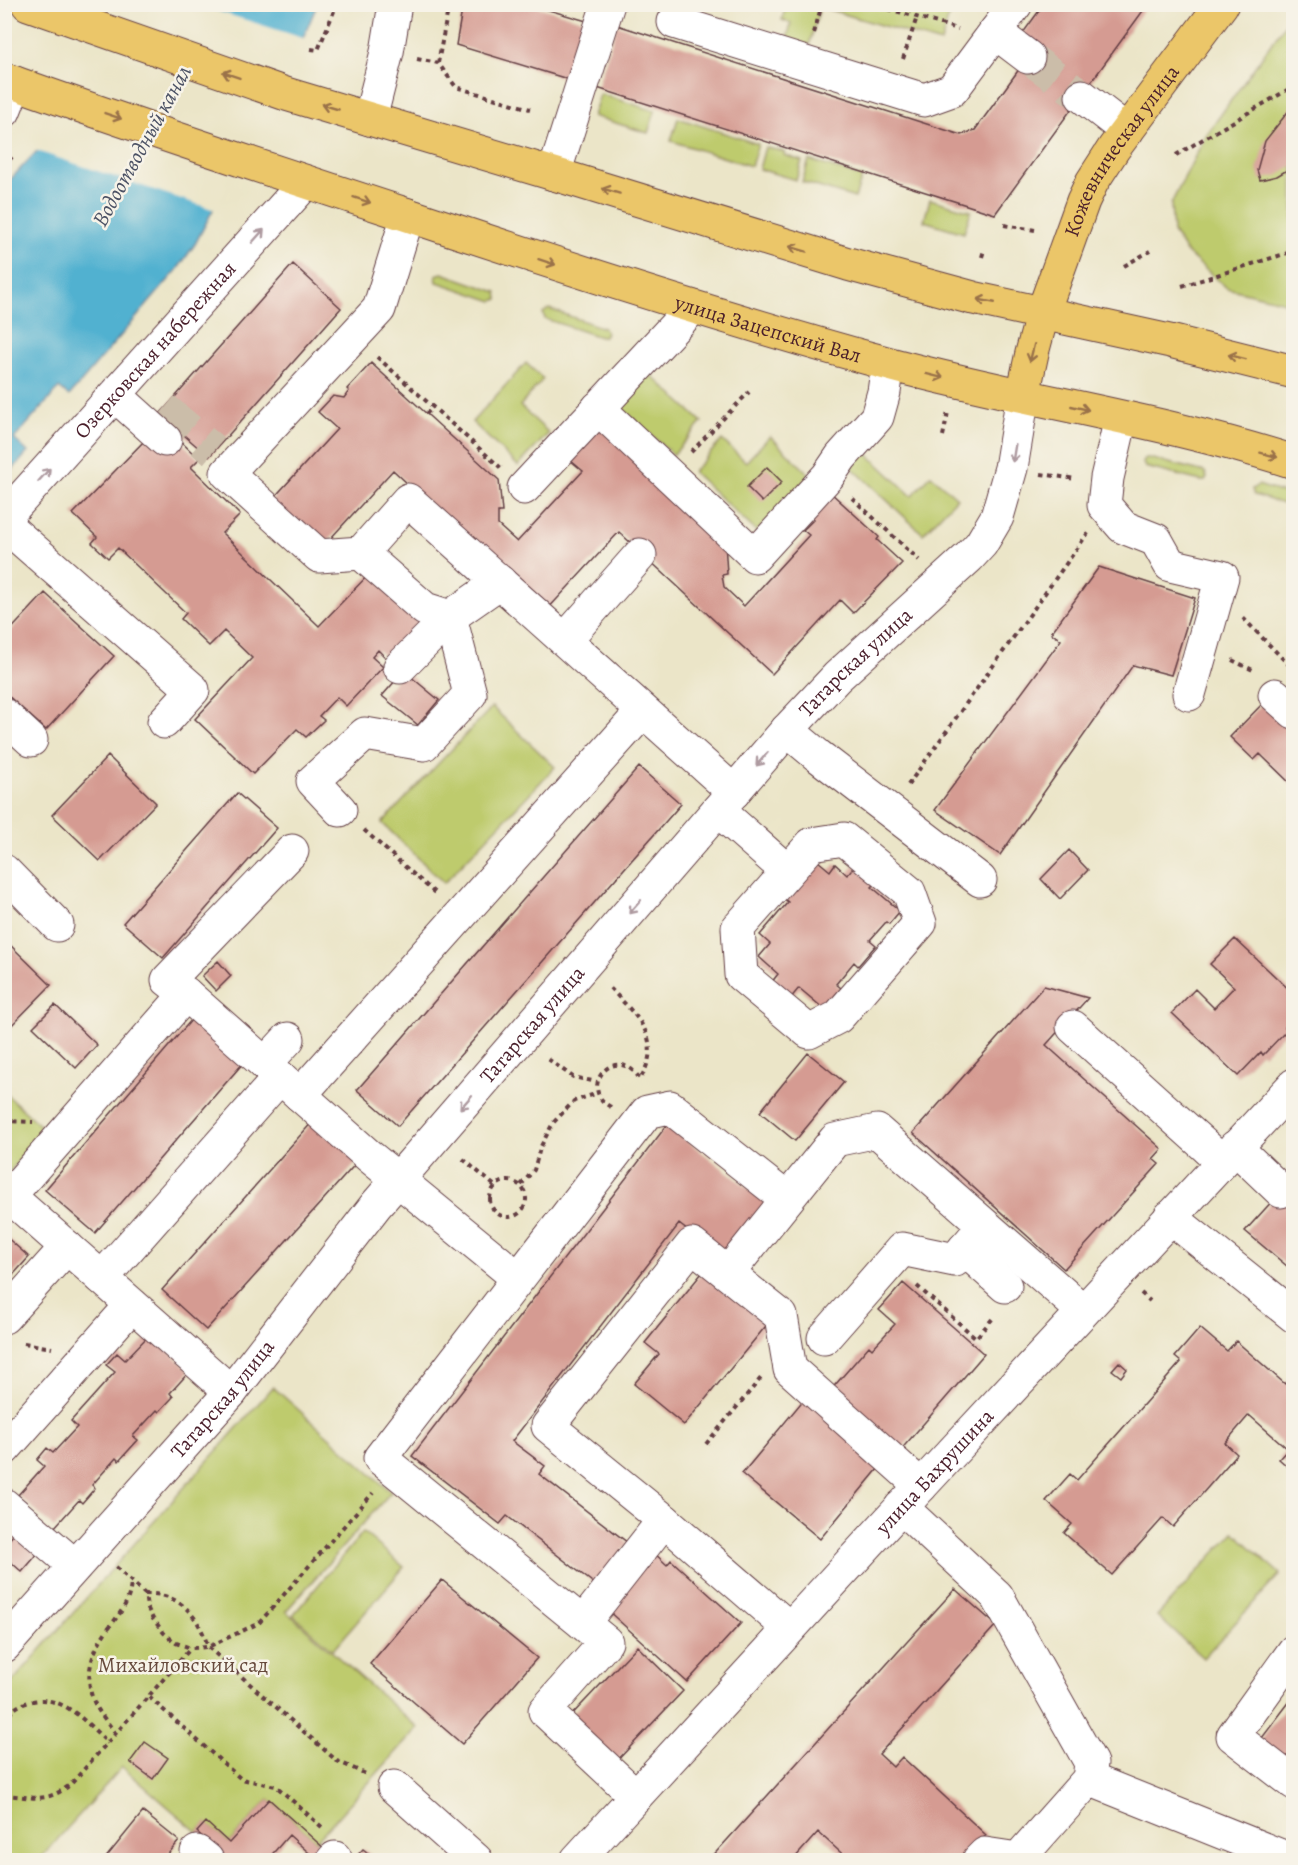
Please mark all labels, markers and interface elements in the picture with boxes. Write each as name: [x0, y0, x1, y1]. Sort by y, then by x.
street label: Кожевническая улица: [1057, 59, 1186, 241]
water label: Водоотводный канал: [85, 60, 199, 232]
one-way arrow: [222, 69, 241, 80]
one-way arrow: [321, 101, 340, 112]
one-way arrow: [103, 112, 122, 123]
one-way arrow: [602, 185, 621, 196]
one-way arrow: [352, 195, 371, 206]
one-way arrow: [251, 229, 265, 244]
one-way arrow: [789, 243, 808, 254]
street label: Озерковская набережная: [68, 255, 242, 445]
one-way arrow: [537, 257, 556, 268]
street label: улица Зацепский Вал: [670, 288, 865, 370]
one-way arrow: [977, 295, 996, 306]
one-way arrow: [1026, 343, 1038, 362]
one-way arrow: [1228, 350, 1247, 362]
one-way arrow: [926, 371, 945, 382]
one-way arrow: [1070, 403, 1089, 415]
one-way arrow: [1008, 443, 1019, 462]
one-way arrow: [1260, 450, 1279, 461]
one-way arrow: [37, 468, 51, 483]
street label: Татарская улица: [793, 601, 919, 723]
one-way arrow: [755, 751, 769, 766]
one-way arrow: [628, 899, 641, 915]
street label: Татарская улица: [473, 959, 591, 1089]
one-way arrow: [459, 1094, 473, 1109]
street label: Татарская улица: [164, 1333, 281, 1464]
street label: улица Бахрушина: [869, 1402, 1000, 1541]
park label: Михайловский сад: [98, 1651, 268, 1679]

